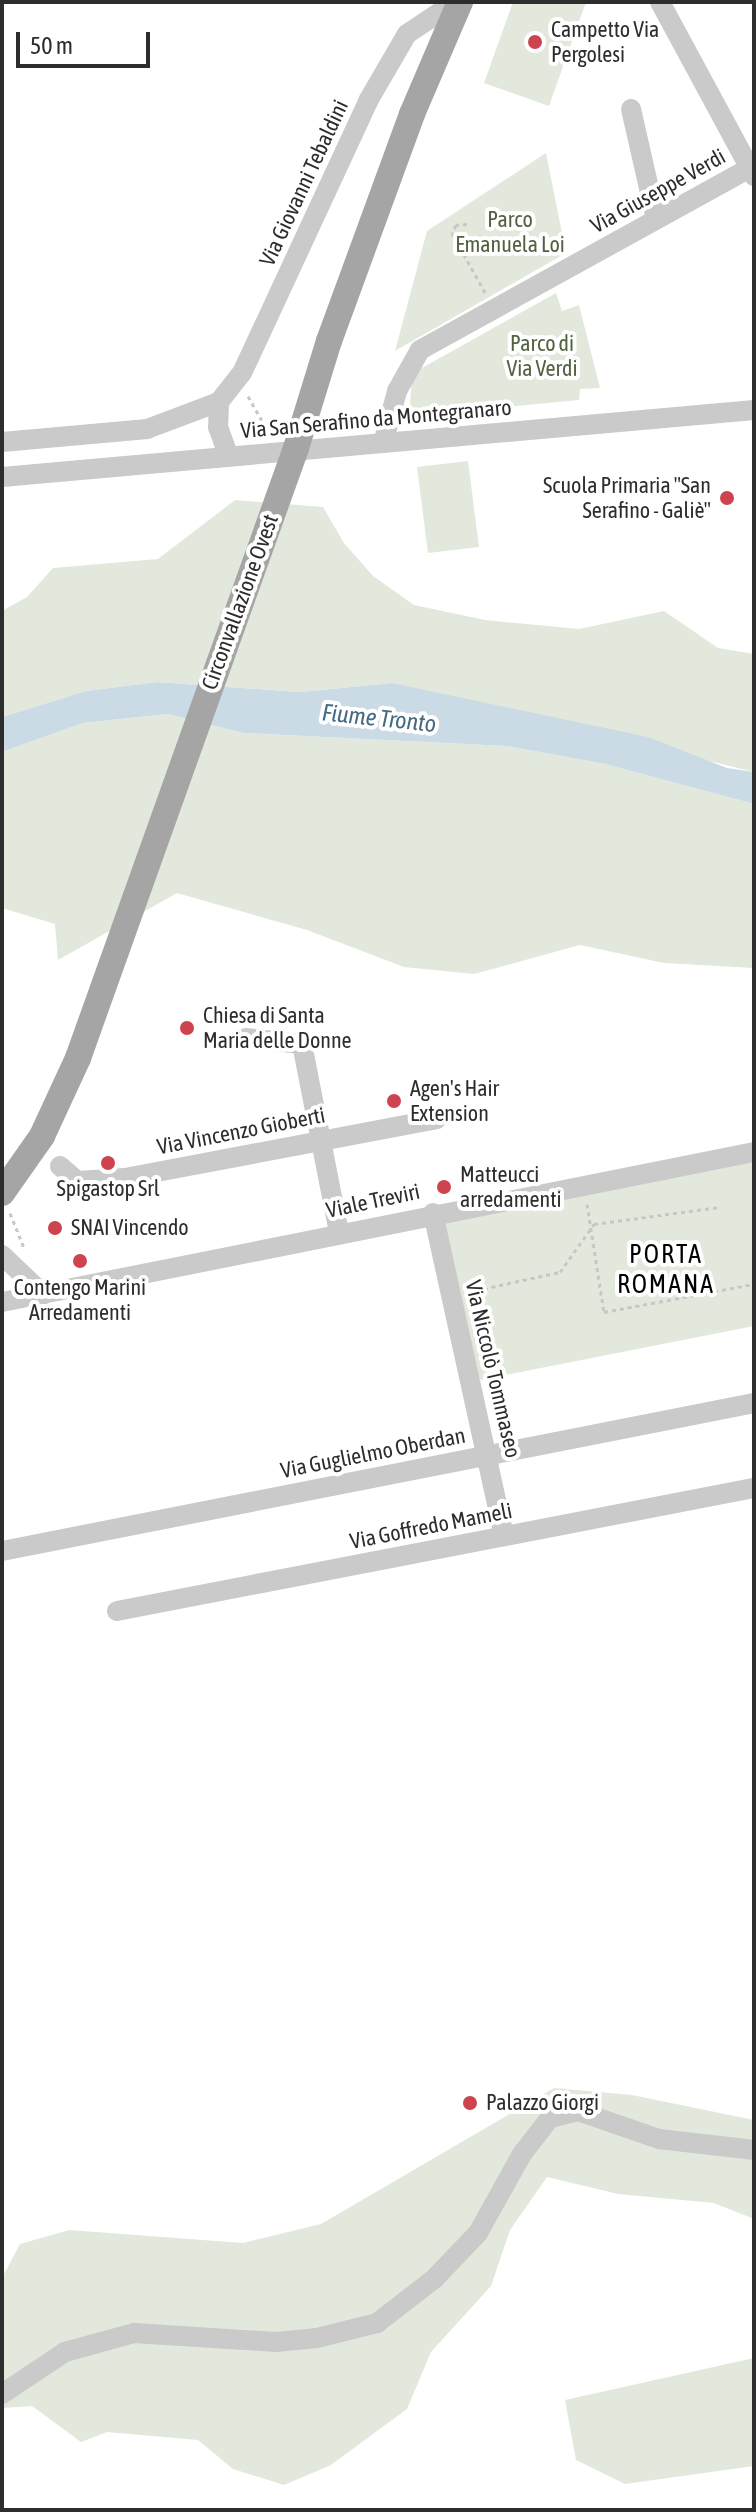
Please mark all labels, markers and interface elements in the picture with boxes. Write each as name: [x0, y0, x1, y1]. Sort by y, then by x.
scale bar: [20, 16, 154, 66]
place label: Campetto Via Pergolesi: [551, 16, 659, 68]
text: 50 m: [30, 32, 73, 59]
marker: Campetto Via Pergolesi: [526, 33, 544, 51]
street label: Via Giovanni Tebaldini: [254, 96, 354, 270]
street label: Via Giuseppe Verdi: [586, 143, 730, 239]
park label: Parco Emanuela Loi: [455, 206, 565, 258]
park label: Parco di Via Verdi: [506, 330, 578, 382]
street label: Via San Serafino da Montegranaro: [239, 394, 513, 444]
place label: Scuola Primaria "San Serafino - Galiè": [543, 472, 711, 524]
marker: Scuola Primaria "San Serafino - Galiè": [718, 489, 736, 507]
street label: Circonvallazione Ovest: [196, 511, 284, 693]
water label: Fiume Tronto: [321, 698, 437, 738]
place label: Chiesa di Santa Maria delle Donne: [203, 1002, 352, 1054]
marker: Chiesa di Santa Maria delle Donne: [178, 1019, 196, 1037]
place label: Agen's Hair Extension: [410, 1075, 499, 1126]
marker: Agen's Hair Extension: [385, 1092, 403, 1110]
street label: Via Vincenzo Gioberti: [155, 1102, 327, 1160]
marker: Spigastop Srl: [99, 1154, 117, 1172]
place label: Matteucci arredamenti: [460, 1161, 562, 1212]
place label: Spigastop Srl: [56, 1176, 160, 1202]
street label: Viale Treviri: [324, 1178, 422, 1224]
marker: Matteucci arredamenti: [435, 1178, 453, 1196]
place label: SNAI Vincendo: [71, 1215, 189, 1241]
marker: SNAI Vincendo: [46, 1219, 64, 1237]
district label: PORTA ROMANA: [617, 1239, 715, 1300]
marker: Contengo Marini Arredamenti: [71, 1252, 89, 1270]
place label: Contengo Marini Arredamenti: [14, 1274, 146, 1326]
street label: Via Niccolò Tommaseo: [460, 1278, 526, 1460]
street label: Via Guglielmo Oberdan: [278, 1422, 468, 1484]
street label: Via Goffredo Mameli: [348, 1497, 514, 1555]
place label: Palazzo Giorgi: [486, 2090, 599, 2116]
marker: Palazzo Giorgi: [461, 2094, 479, 2112]

